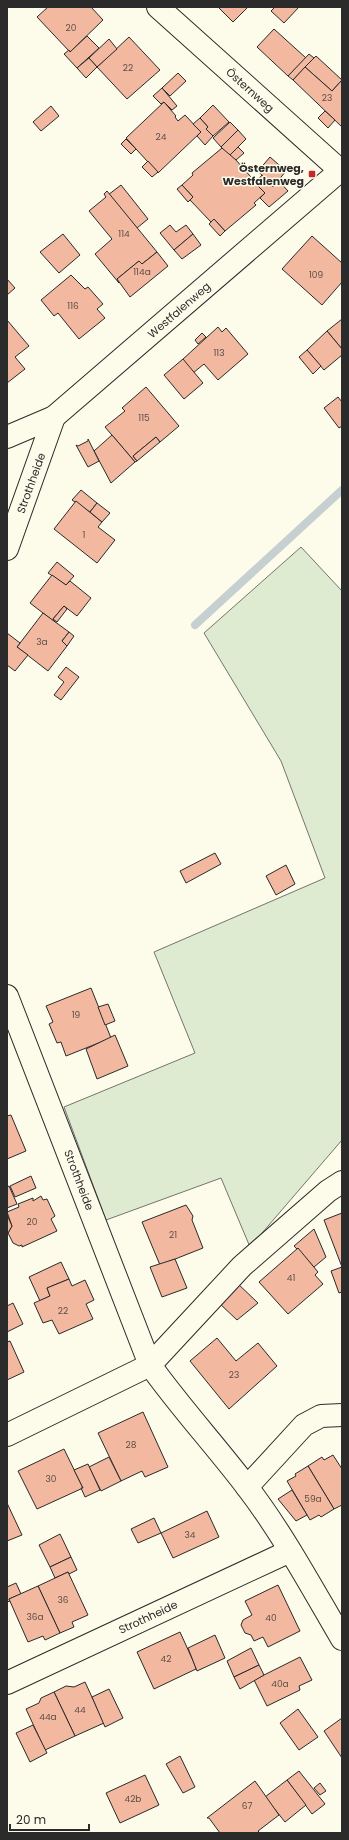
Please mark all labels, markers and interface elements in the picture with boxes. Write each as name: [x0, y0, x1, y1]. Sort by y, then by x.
house number: 20: [66, 22, 77, 34]
house number: 22: [123, 62, 133, 74]
street label: Östernweg: [222, 64, 278, 116]
house number: 23: [322, 92, 332, 104]
house number: 24: [156, 131, 167, 143]
place label: Östernweg, Westfalenweg: [222, 160, 304, 189]
marker: Östernweg, Westfalenweg: [307, 169, 317, 179]
house number: 114: [118, 228, 130, 240]
house number: 114a: [133, 266, 151, 278]
house number: 109: [309, 269, 323, 281]
street label: Westfalenweg: [144, 278, 214, 342]
house number: 116: [67, 300, 79, 312]
house number: 113: [213, 347, 225, 359]
house number: 115: [138, 412, 150, 424]
street label: Strothheide: [13, 450, 49, 516]
house number: 1: [83, 529, 86, 541]
house number: 3a: [36, 636, 48, 648]
house number: 19: [72, 1009, 81, 1021]
street label: Strothheide: [60, 1147, 98, 1213]
house number: 20: [27, 1216, 38, 1228]
house number: 21: [169, 1229, 177, 1241]
house number: 41: [287, 1272, 295, 1284]
house number: 22: [58, 1305, 68, 1317]
house number: 23: [229, 1369, 239, 1381]
house number: 28: [126, 1439, 137, 1451]
house number: 30: [46, 1473, 57, 1485]
house number: 59a: [304, 1493, 322, 1505]
house number: 34: [185, 1529, 196, 1541]
house number: 36: [57, 1594, 69, 1606]
street label: Strothheide: [116, 1596, 180, 1638]
house number: 36a: [26, 1611, 44, 1623]
house number: 40: [265, 1612, 277, 1624]
house number: 42: [161, 1653, 171, 1665]
house number: 40a: [271, 1678, 289, 1690]
house number: 44: [74, 1704, 86, 1716]
house number: 44a: [39, 1711, 57, 1723]
house number: 42b: [125, 1793, 141, 1805]
house number: 67: [242, 1800, 252, 1812]
scale bar: [10, 1806, 89, 1832]
text: 20 m: [16, 1811, 46, 1828]

